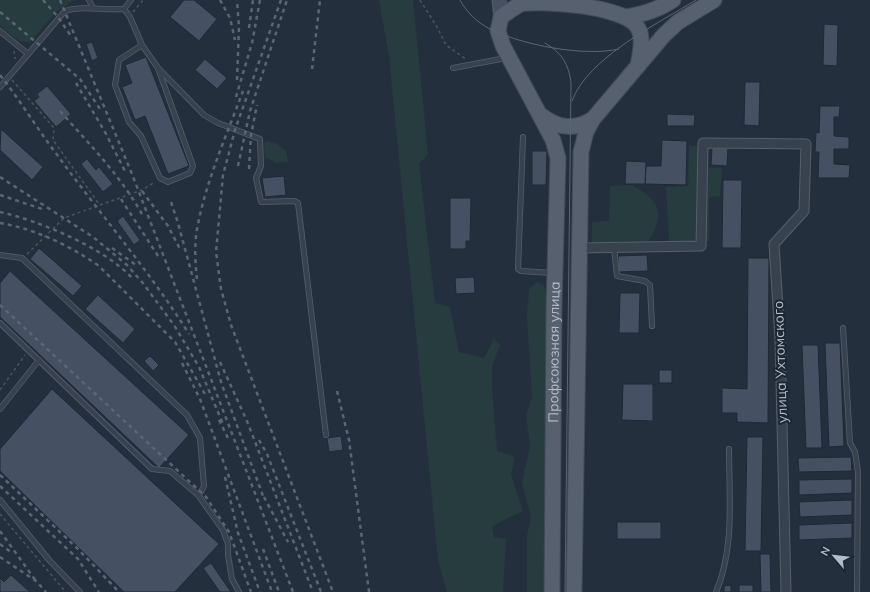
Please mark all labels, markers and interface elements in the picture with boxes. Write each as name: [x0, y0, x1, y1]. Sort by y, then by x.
street label: Профсоюзная улица: [544, 281, 564, 423]
street label: улица Ухтомского: [769, 301, 791, 423]
north arrow: [814, 536, 854, 576]
text: N: [817, 544, 833, 558]

